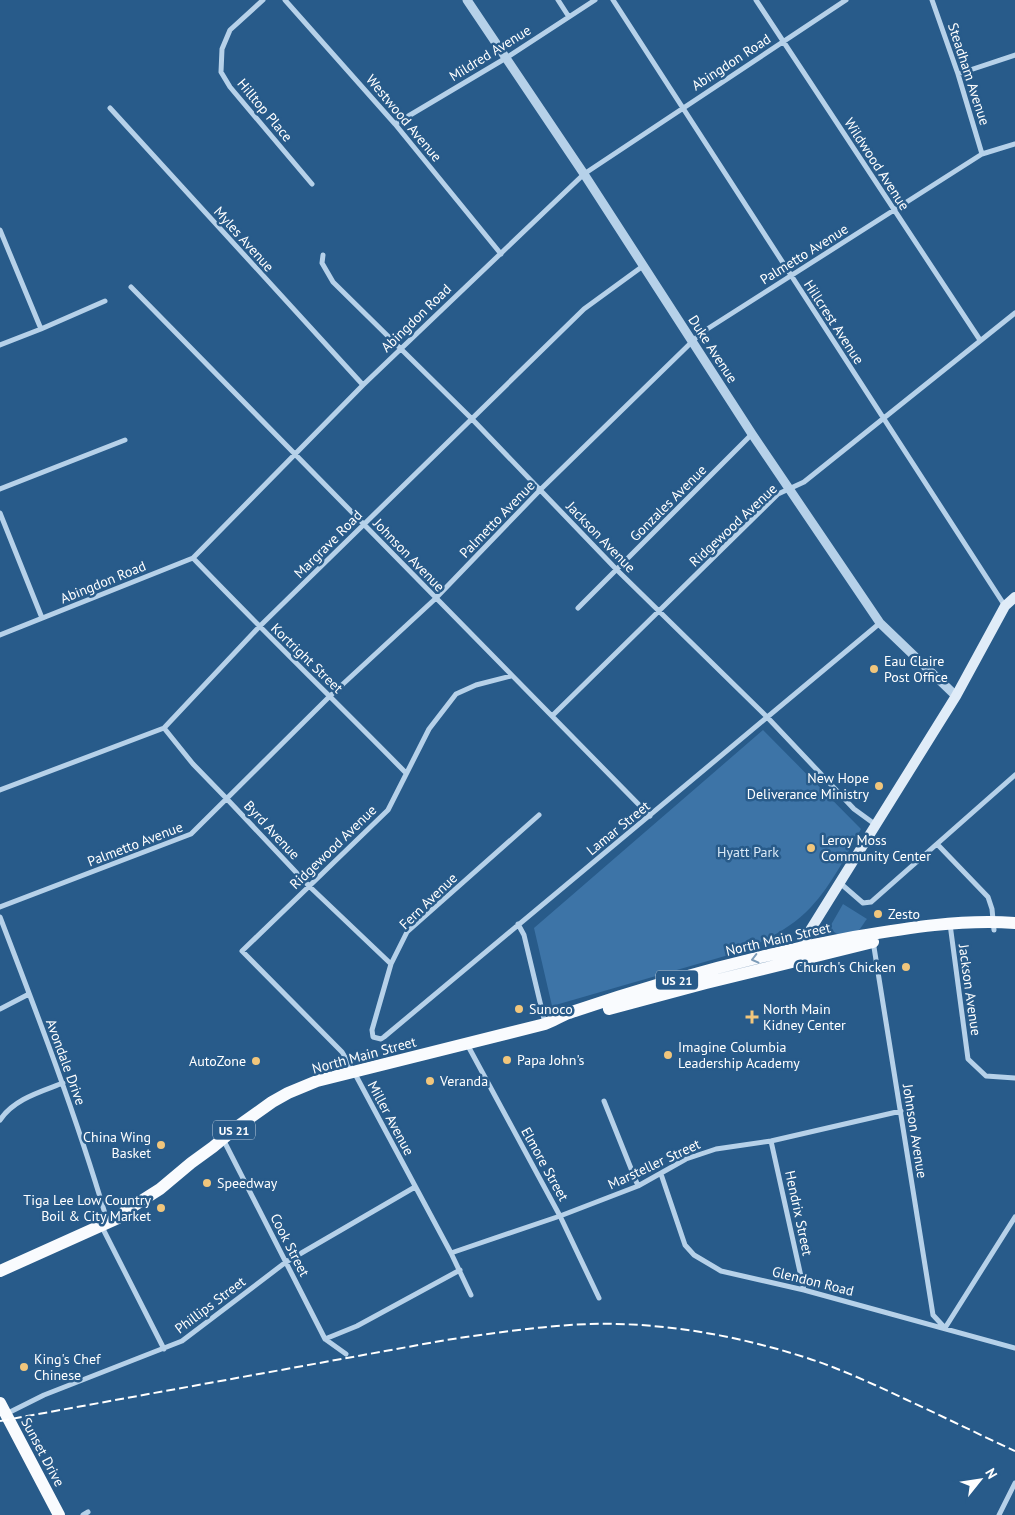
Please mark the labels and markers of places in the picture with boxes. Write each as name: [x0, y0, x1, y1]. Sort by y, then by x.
place label: Eau Claire Post Office: [884, 652, 948, 686]
marker: Eau Claire Post Office: [868, 663, 880, 675]
place label: New Hope Deliverance Ministry: [747, 769, 869, 803]
marker: New Hope Deliverance Ministry: [873, 780, 885, 792]
place label: Leroy Moss Community Center: [821, 831, 931, 865]
marker: Leroy Moss Community Center: [805, 842, 817, 854]
place label: Zesto: [888, 905, 920, 923]
marker: Zesto: [872, 908, 884, 920]
place label: Church's Chicken: [795, 958, 896, 976]
marker: Church's Chicken: [900, 961, 912, 973]
place label: Sunoco: [529, 1000, 573, 1018]
place label: North Main Kidney Center: [763, 1000, 846, 1034]
marker: Sunoco: [513, 1003, 525, 1015]
marker: North Main Kidney Center: [745, 1010, 759, 1024]
place label: Imagine Columbia Leadership Academy: [678, 1038, 800, 1072]
marker: Imagine Columbia Leadership Academy: [662, 1049, 674, 1061]
place label: Papa John's: [517, 1051, 585, 1069]
place label: AutoZone: [189, 1052, 246, 1070]
marker: Papa John's: [501, 1054, 513, 1066]
marker: AutoZone: [250, 1055, 262, 1067]
place label: Veranda: [439, 1072, 488, 1090]
marker: Veranda: [424, 1075, 436, 1087]
place label: China Wing Basket: [83, 1128, 151, 1162]
marker: China Wing Basket: [155, 1139, 167, 1151]
place label: Speedway: [217, 1174, 278, 1192]
marker: Speedway: [201, 1177, 213, 1189]
place label: Tiga Lee Low Country Boil & City Market: [23, 1191, 151, 1225]
marker: Tiga Lee Low Country Boil & City Market: [155, 1202, 167, 1214]
place label: King's Chef Chinese: [34, 1350, 101, 1384]
marker: King's Chef Chinese: [18, 1361, 30, 1373]

